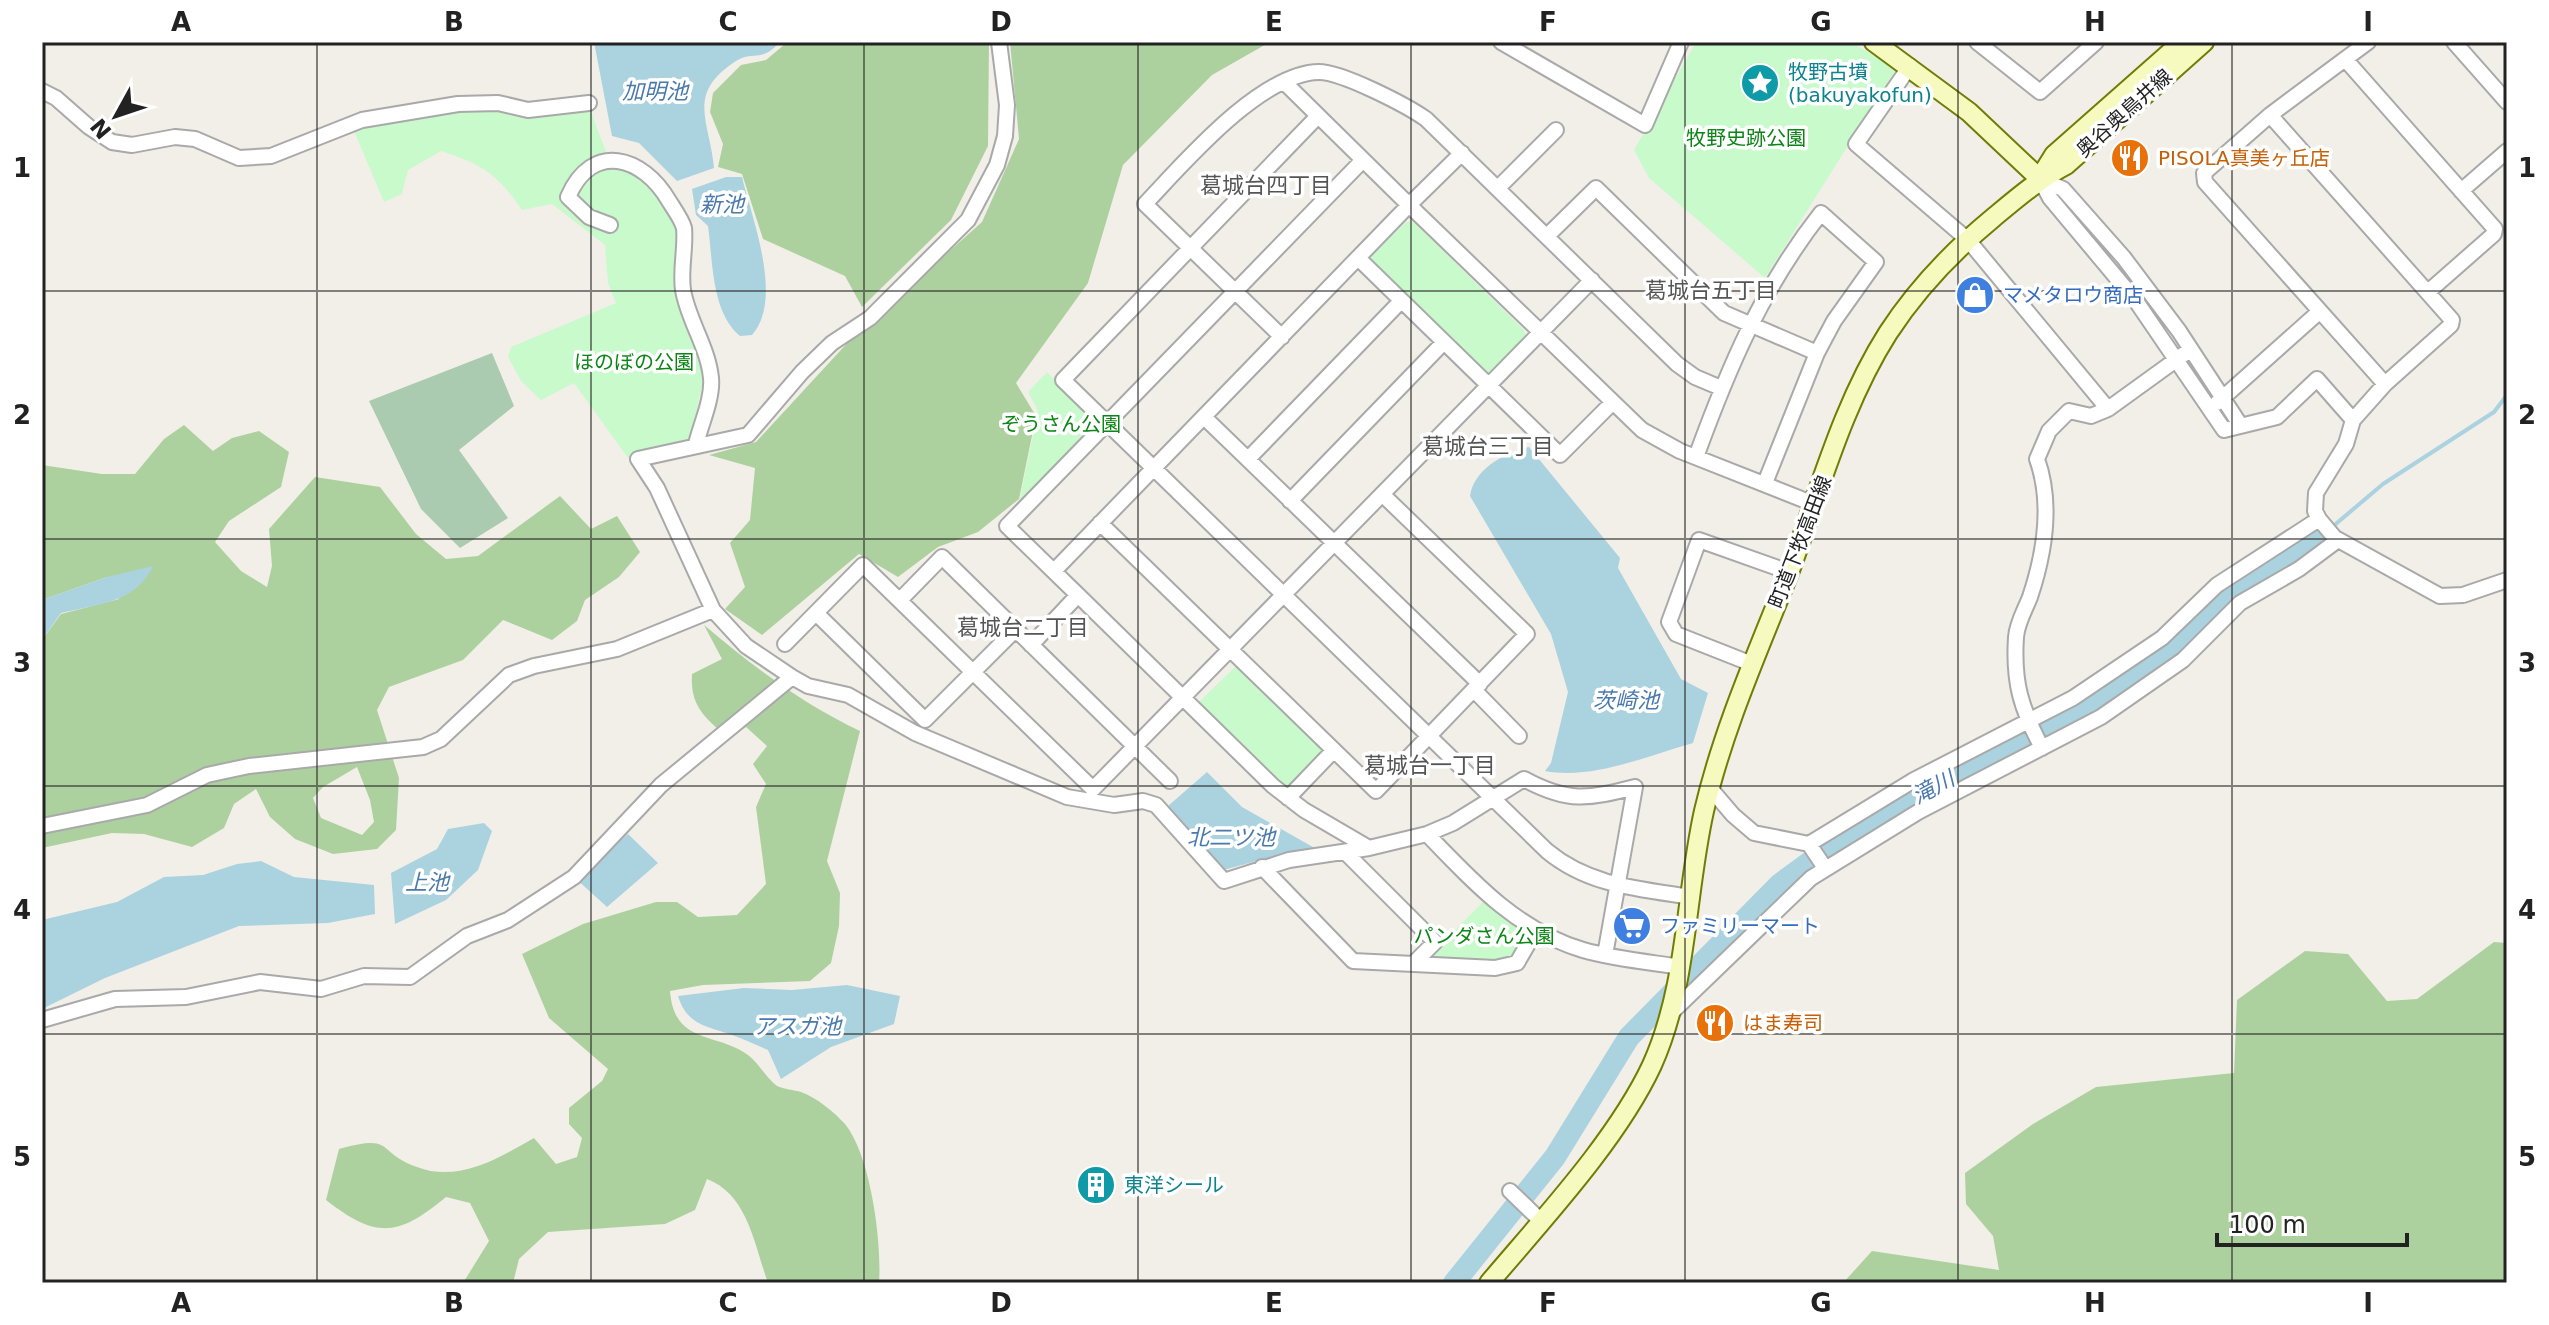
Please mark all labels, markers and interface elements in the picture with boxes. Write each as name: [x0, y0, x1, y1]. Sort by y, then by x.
text: A: [171, 7, 191, 37]
text: B: [444, 7, 464, 37]
text: C: [718, 7, 738, 37]
text: D: [990, 7, 1012, 37]
text: E: [1265, 7, 1283, 37]
text: F: [1539, 7, 1557, 37]
text: G: [1810, 7, 1832, 37]
text: H: [2084, 7, 2106, 37]
text: I: [2363, 7, 2373, 37]
place label: 牧野古墳 (bakuyakofun): [1788, 60, 1932, 107]
place icon: 牧野古墳 (bakuyakofun): [1739, 62, 1781, 104]
street label: 奥谷奥鳥井線: [2071, 64, 2177, 162]
north arrow: [76, 76, 156, 156]
water label: 加明池: [622, 79, 690, 104]
text: N: [86, 113, 117, 144]
park label: 牧野史跡公園: [1686, 126, 1806, 150]
restaurant icon: PISOLA真美ヶ丘店: [2109, 137, 2151, 179]
place label: PISOLA真美ヶ丘店: [2158, 146, 2330, 170]
text: 1: [13, 153, 31, 183]
text: 1: [2518, 153, 2536, 183]
district label: 葛城台四丁目: [1200, 173, 1332, 198]
water label: 新池: [700, 192, 746, 217]
shop icon: マメタロウ商店: [1954, 274, 1996, 316]
district label: 葛城台五丁目: [1645, 278, 1777, 303]
place label: マメタロウ商店: [2003, 283, 2143, 307]
park label: ほのぼの公園: [574, 350, 694, 374]
text: 2: [13, 400, 31, 430]
text: 2: [2518, 400, 2536, 430]
park label: ぞうさん公園: [1001, 412, 1121, 436]
district label: 葛城台三丁目: [1422, 434, 1554, 459]
street label: 町道下牧高田線: [1764, 472, 1836, 612]
district label: 葛城台二丁目: [957, 615, 1089, 640]
text: 3: [13, 648, 31, 678]
text: 3: [2518, 648, 2536, 678]
water label: 茨崎池: [1593, 688, 1661, 713]
district label: 葛城台一丁目: [1364, 753, 1496, 778]
water label: 滝川: [1908, 765, 1960, 809]
water label: 北二ツ池: [1187, 825, 1277, 850]
water label: 上池: [405, 870, 451, 895]
text: 4: [13, 895, 31, 925]
text: 4: [2518, 895, 2536, 925]
supermarket icon: ファミリーマート: [1611, 905, 1653, 947]
place label: ファミリーマート: [1660, 914, 1820, 938]
park label: パンダさん公園: [1414, 924, 1555, 948]
restaurant icon: はま寿司: [1694, 1002, 1736, 1044]
place label: はま寿司: [1743, 1011, 1823, 1035]
water label: アスガ池: [753, 1014, 843, 1039]
text: 5: [13, 1142, 31, 1172]
text: 5: [2518, 1142, 2536, 1172]
building icon: 東洋シール: [1075, 1164, 1117, 1206]
place label: 東洋シール: [1124, 1173, 1224, 1197]
scale bar: [2217, 1197, 2407, 1247]
text: 100 m: [2229, 1211, 2306, 1239]
text: A: [171, 1288, 191, 1318]
text: B: [444, 1288, 464, 1318]
text: C: [718, 1288, 738, 1318]
text: D: [990, 1288, 1012, 1318]
text: E: [1265, 1288, 1283, 1318]
text: F: [1539, 1288, 1557, 1318]
text: G: [1810, 1288, 1832, 1318]
text: H: [2084, 1288, 2106, 1318]
text: I: [2363, 1288, 2373, 1318]

